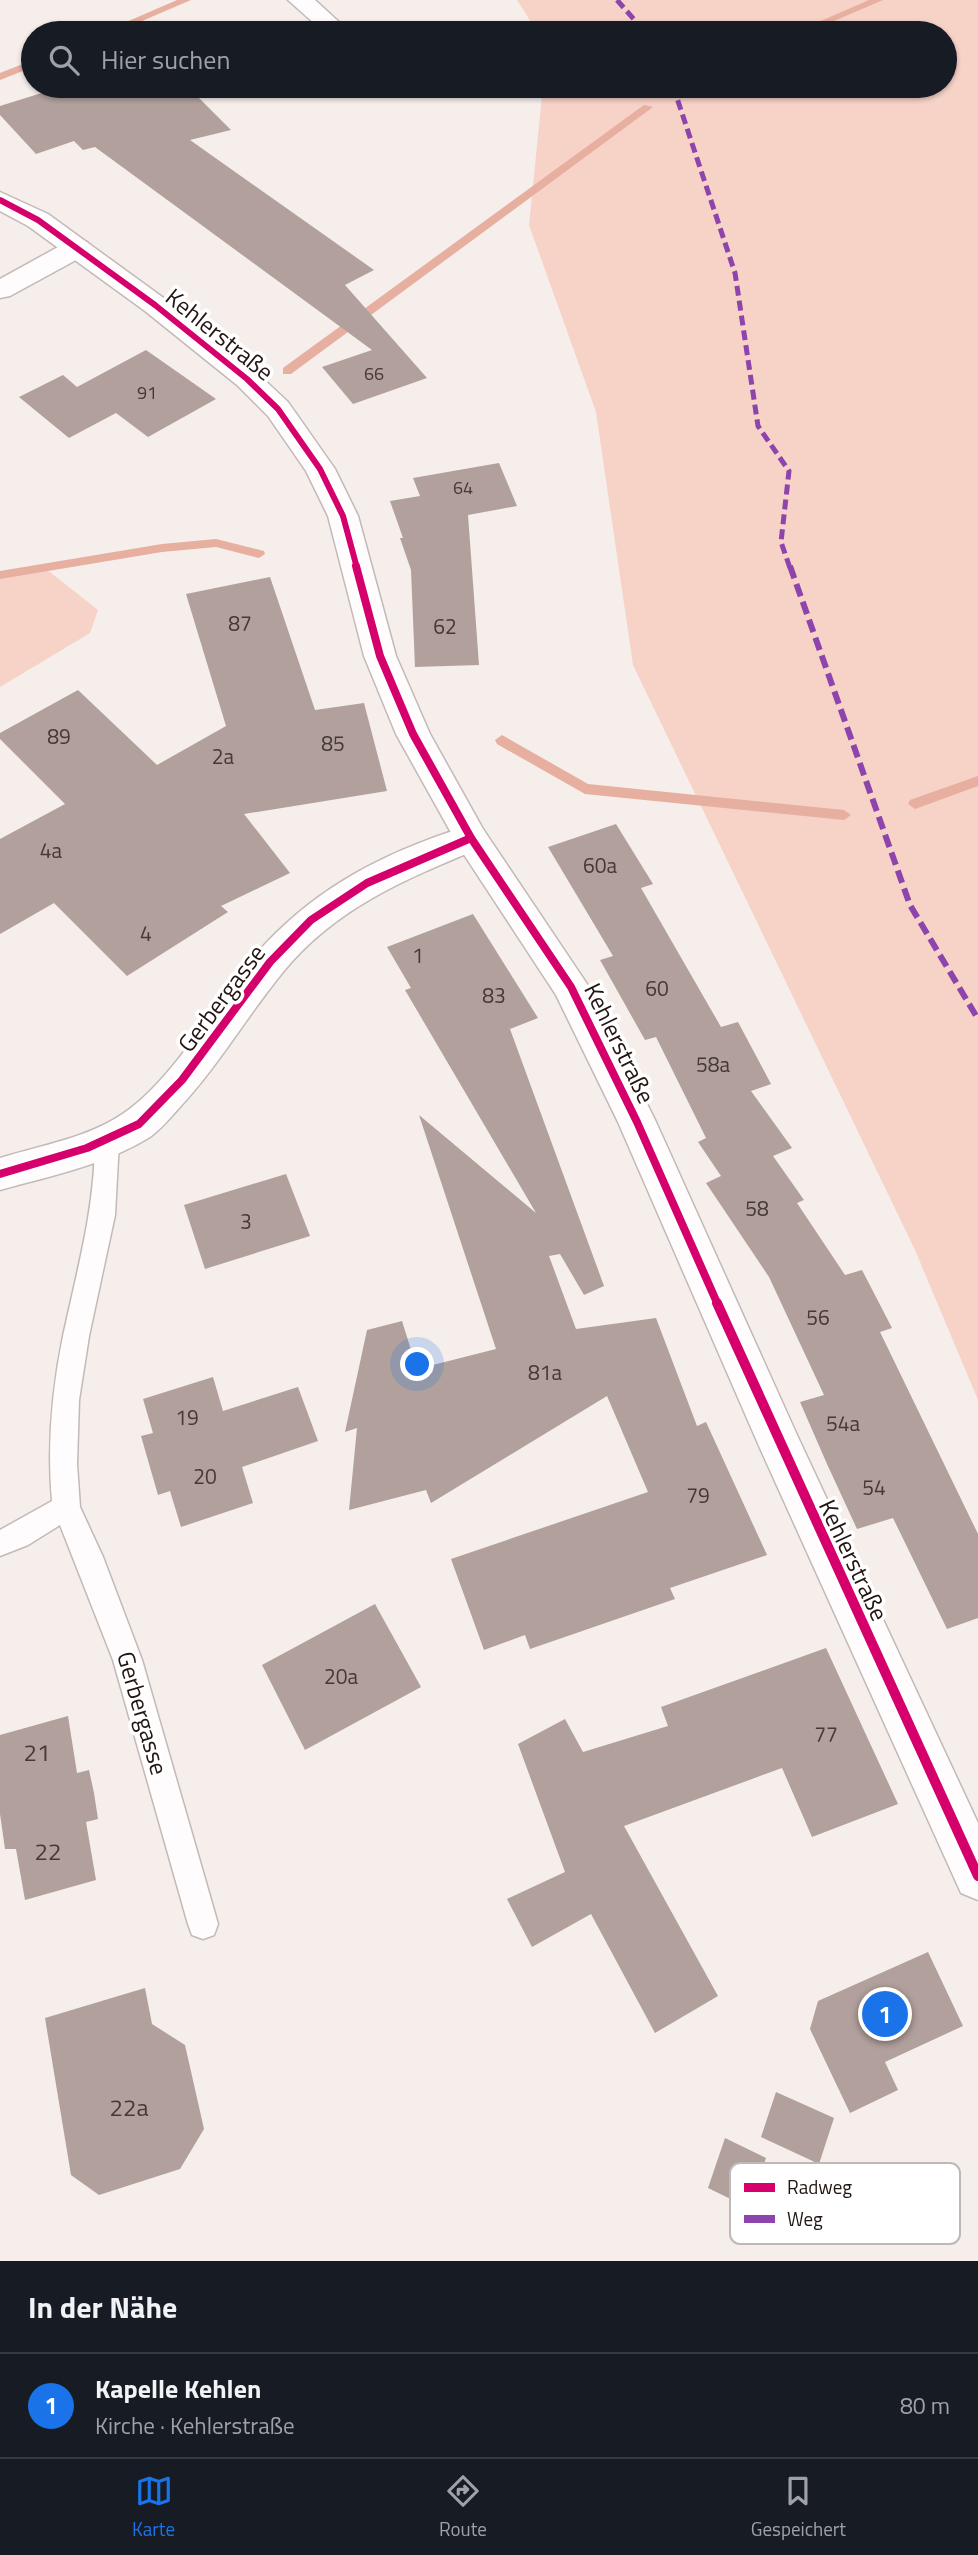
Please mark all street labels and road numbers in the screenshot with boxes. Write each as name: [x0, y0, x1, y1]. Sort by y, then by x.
street label: Kehlerstraße: [158, 279, 282, 389]
street label: Gerbergasse: [168, 936, 274, 1060]
street label: Kehlerstraße: [575, 977, 665, 1109]
street label: Kehlerstraße: [810, 1493, 898, 1627]
street label: Gerbergasse: [108, 1647, 178, 1779]

